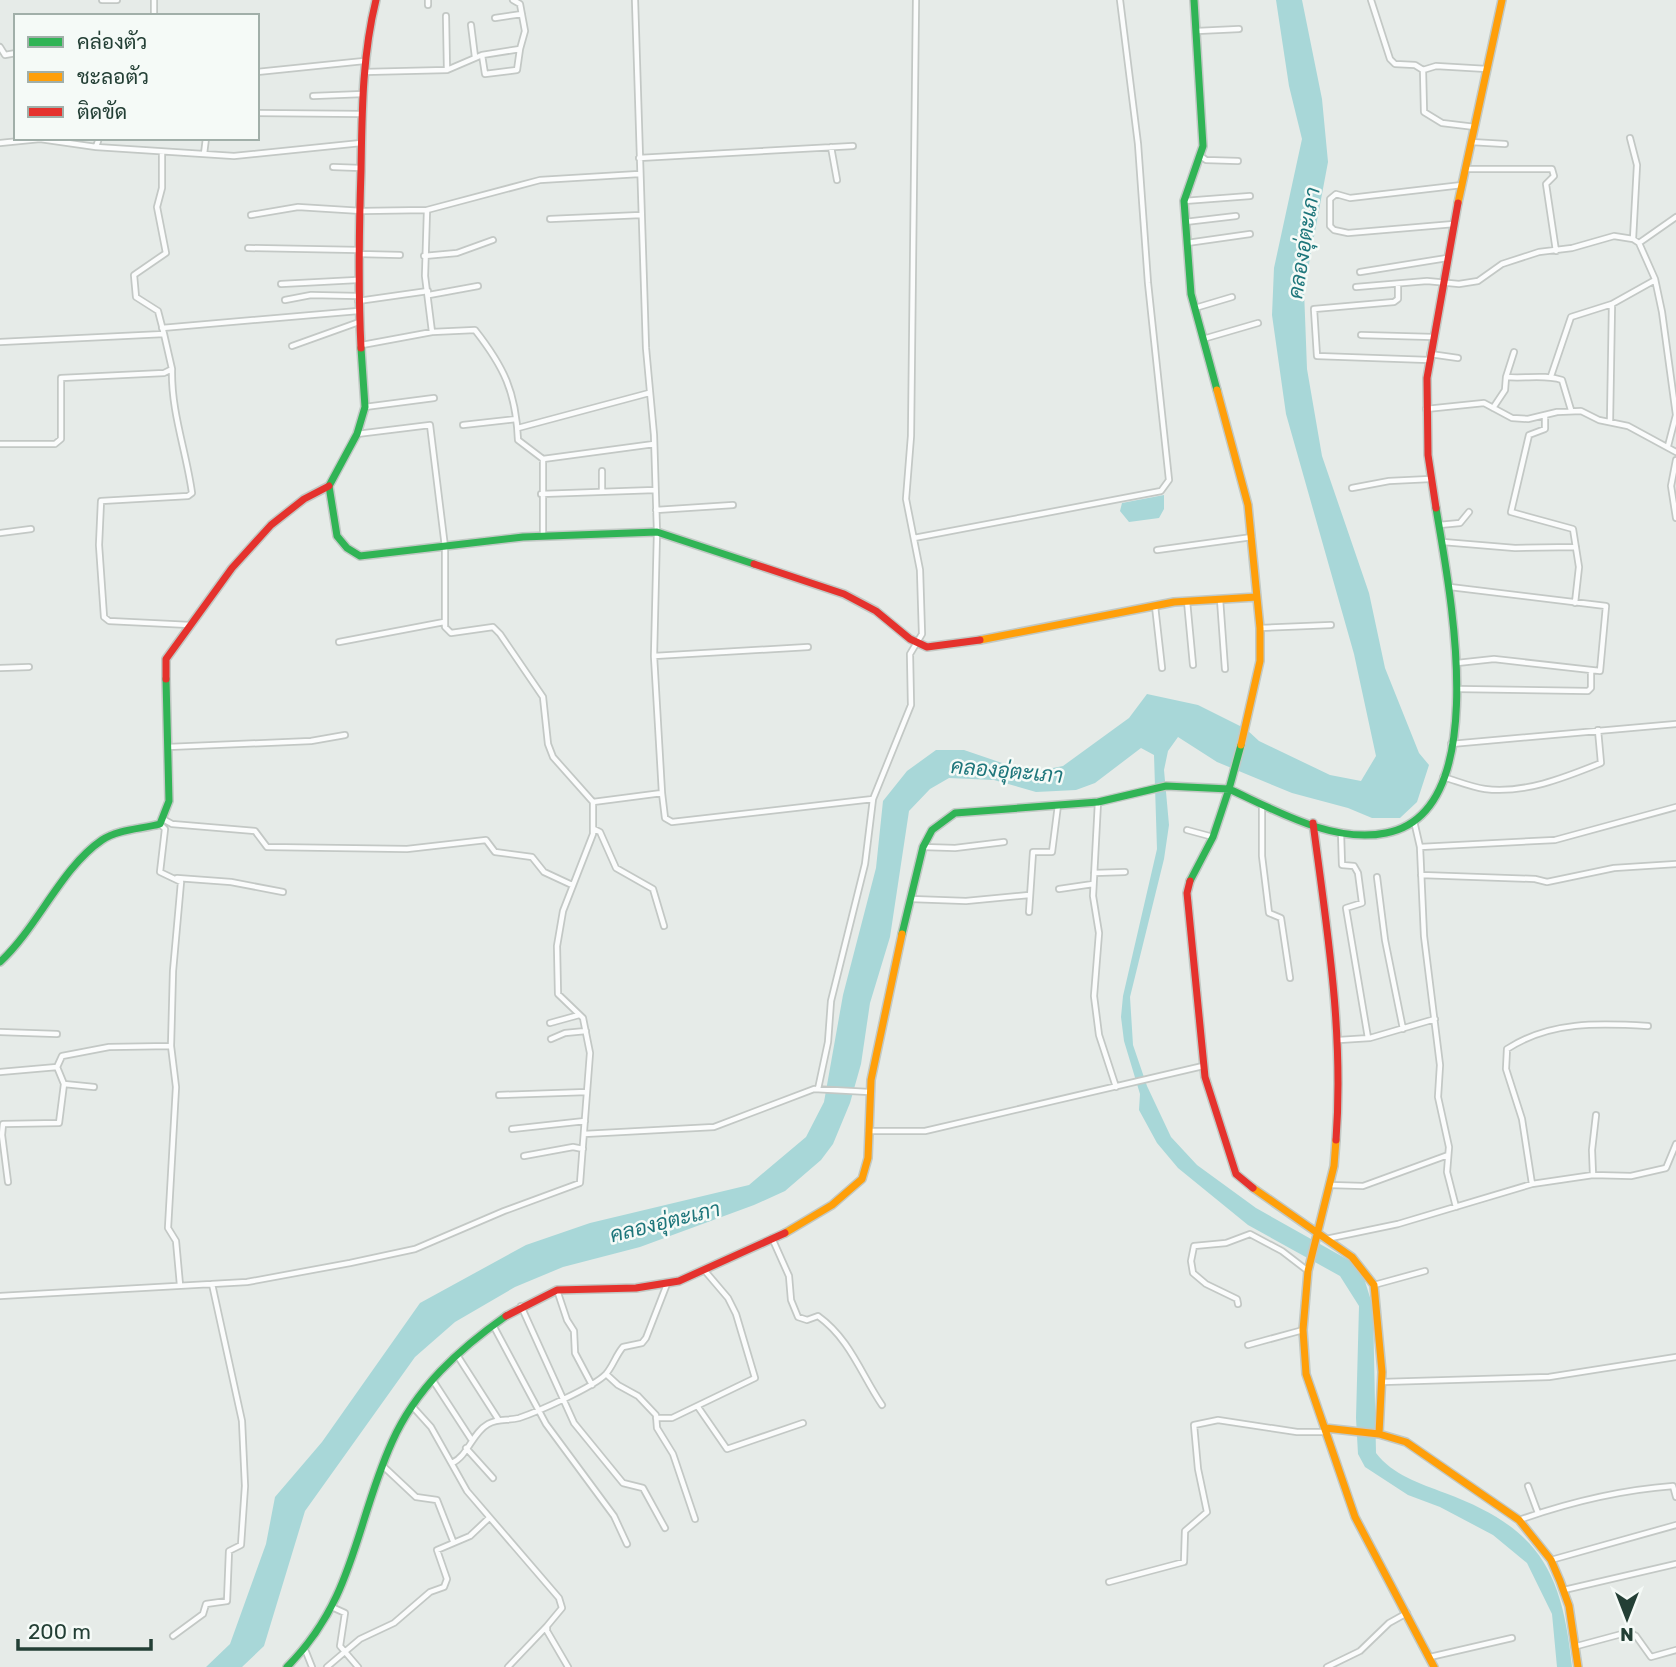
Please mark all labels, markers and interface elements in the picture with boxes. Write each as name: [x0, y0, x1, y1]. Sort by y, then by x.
legend: [14, 14, 259, 140]
text: คล่องตัว: [77, 29, 147, 54]
text: ชะลอตัว: [77, 64, 149, 89]
text: ติดขัด: [77, 99, 127, 124]
water label: คลองอุ่ตะเภา: [1282, 185, 1327, 301]
water label: คลองอุ่ตะเภา: [950, 753, 1064, 790]
water label: คลองอุ่ตะเภา: [607, 1196, 723, 1249]
north arrow: [1592, 1583, 1662, 1653]
scale bar: [18, 1608, 150, 1652]
text: 200 m: [28, 1619, 91, 1644]
text: N: [1620, 1623, 1634, 1646]

